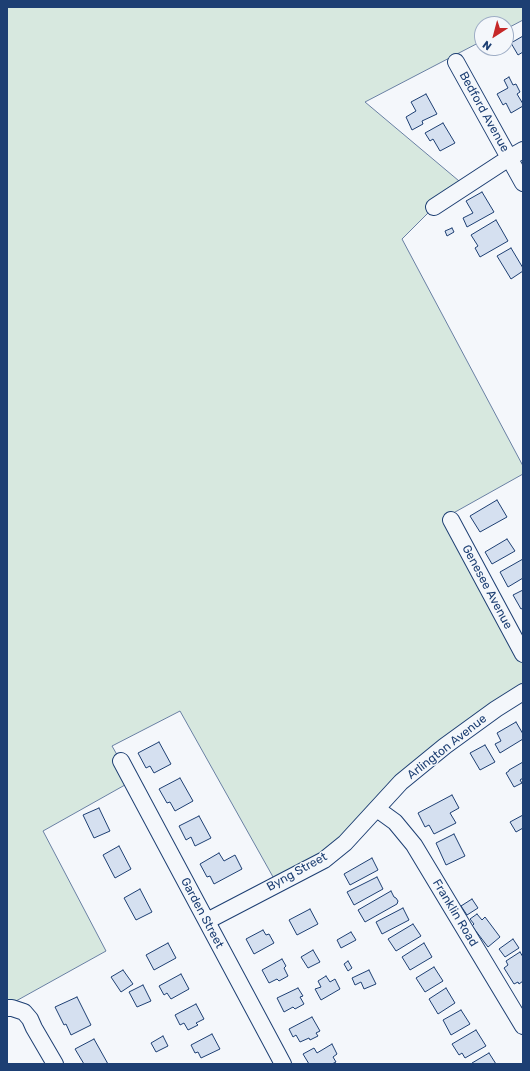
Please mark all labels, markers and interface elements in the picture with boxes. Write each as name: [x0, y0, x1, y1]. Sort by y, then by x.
north arrow: [474, 16, 514, 56]
text: N: [480, 38, 494, 53]
street label: Bedford Avenue: [456, 69, 512, 155]
street label: Genesee Avenue: [459, 542, 515, 632]
street label: Arlington Avenue: [404, 712, 490, 782]
street label: Byng Street: [264, 850, 330, 894]
street label: Garden Street: [177, 875, 227, 951]
street label: Franklin Road: [429, 877, 481, 949]

